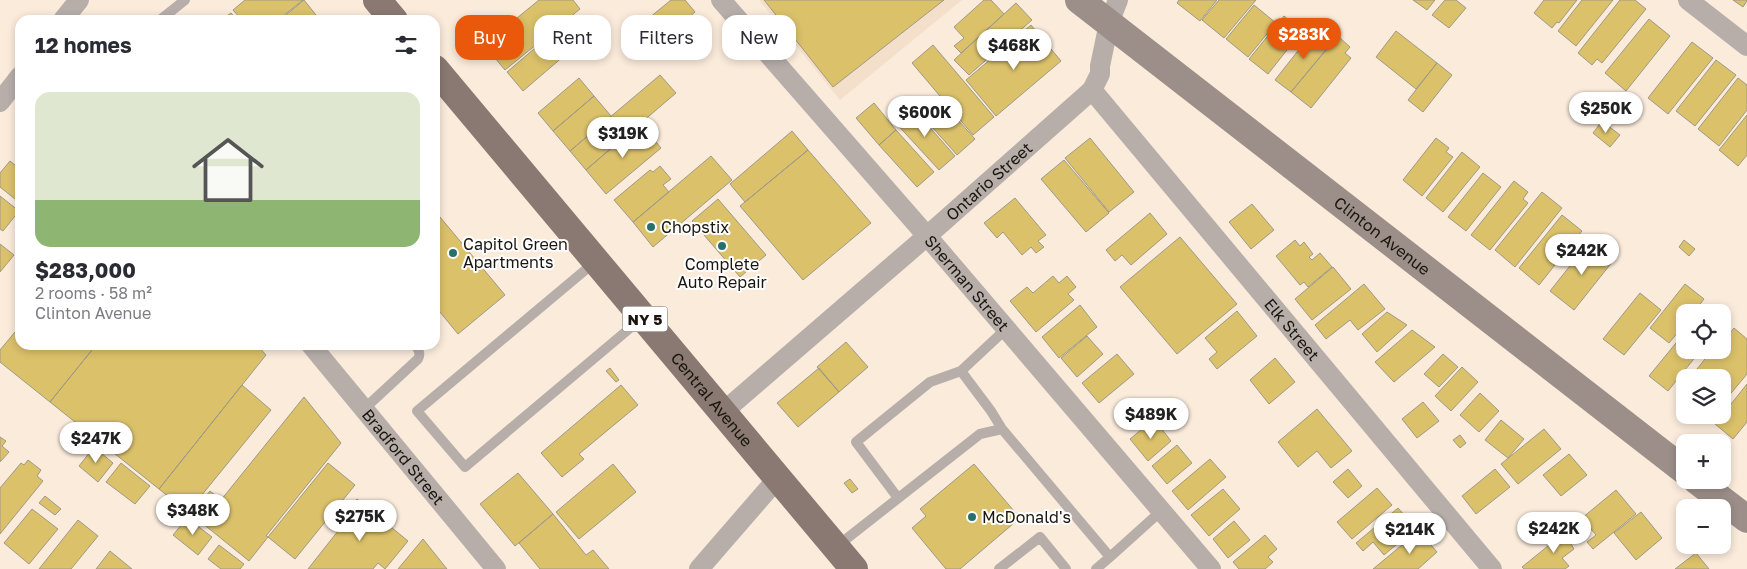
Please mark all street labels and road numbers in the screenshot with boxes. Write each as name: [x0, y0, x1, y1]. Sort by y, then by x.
street label: Ontario Street: [942, 138, 1036, 225]
street label: Clinton Avenue: [1330, 192, 1434, 279]
street label: Sherman Street: [920, 231, 1014, 335]
street label: Elk Street: [1260, 294, 1324, 365]
road number: NY 5: [622, 306, 668, 332]
street label: Central Avenue: [667, 348, 757, 451]
street label: Bradford Street: [358, 405, 449, 509]

